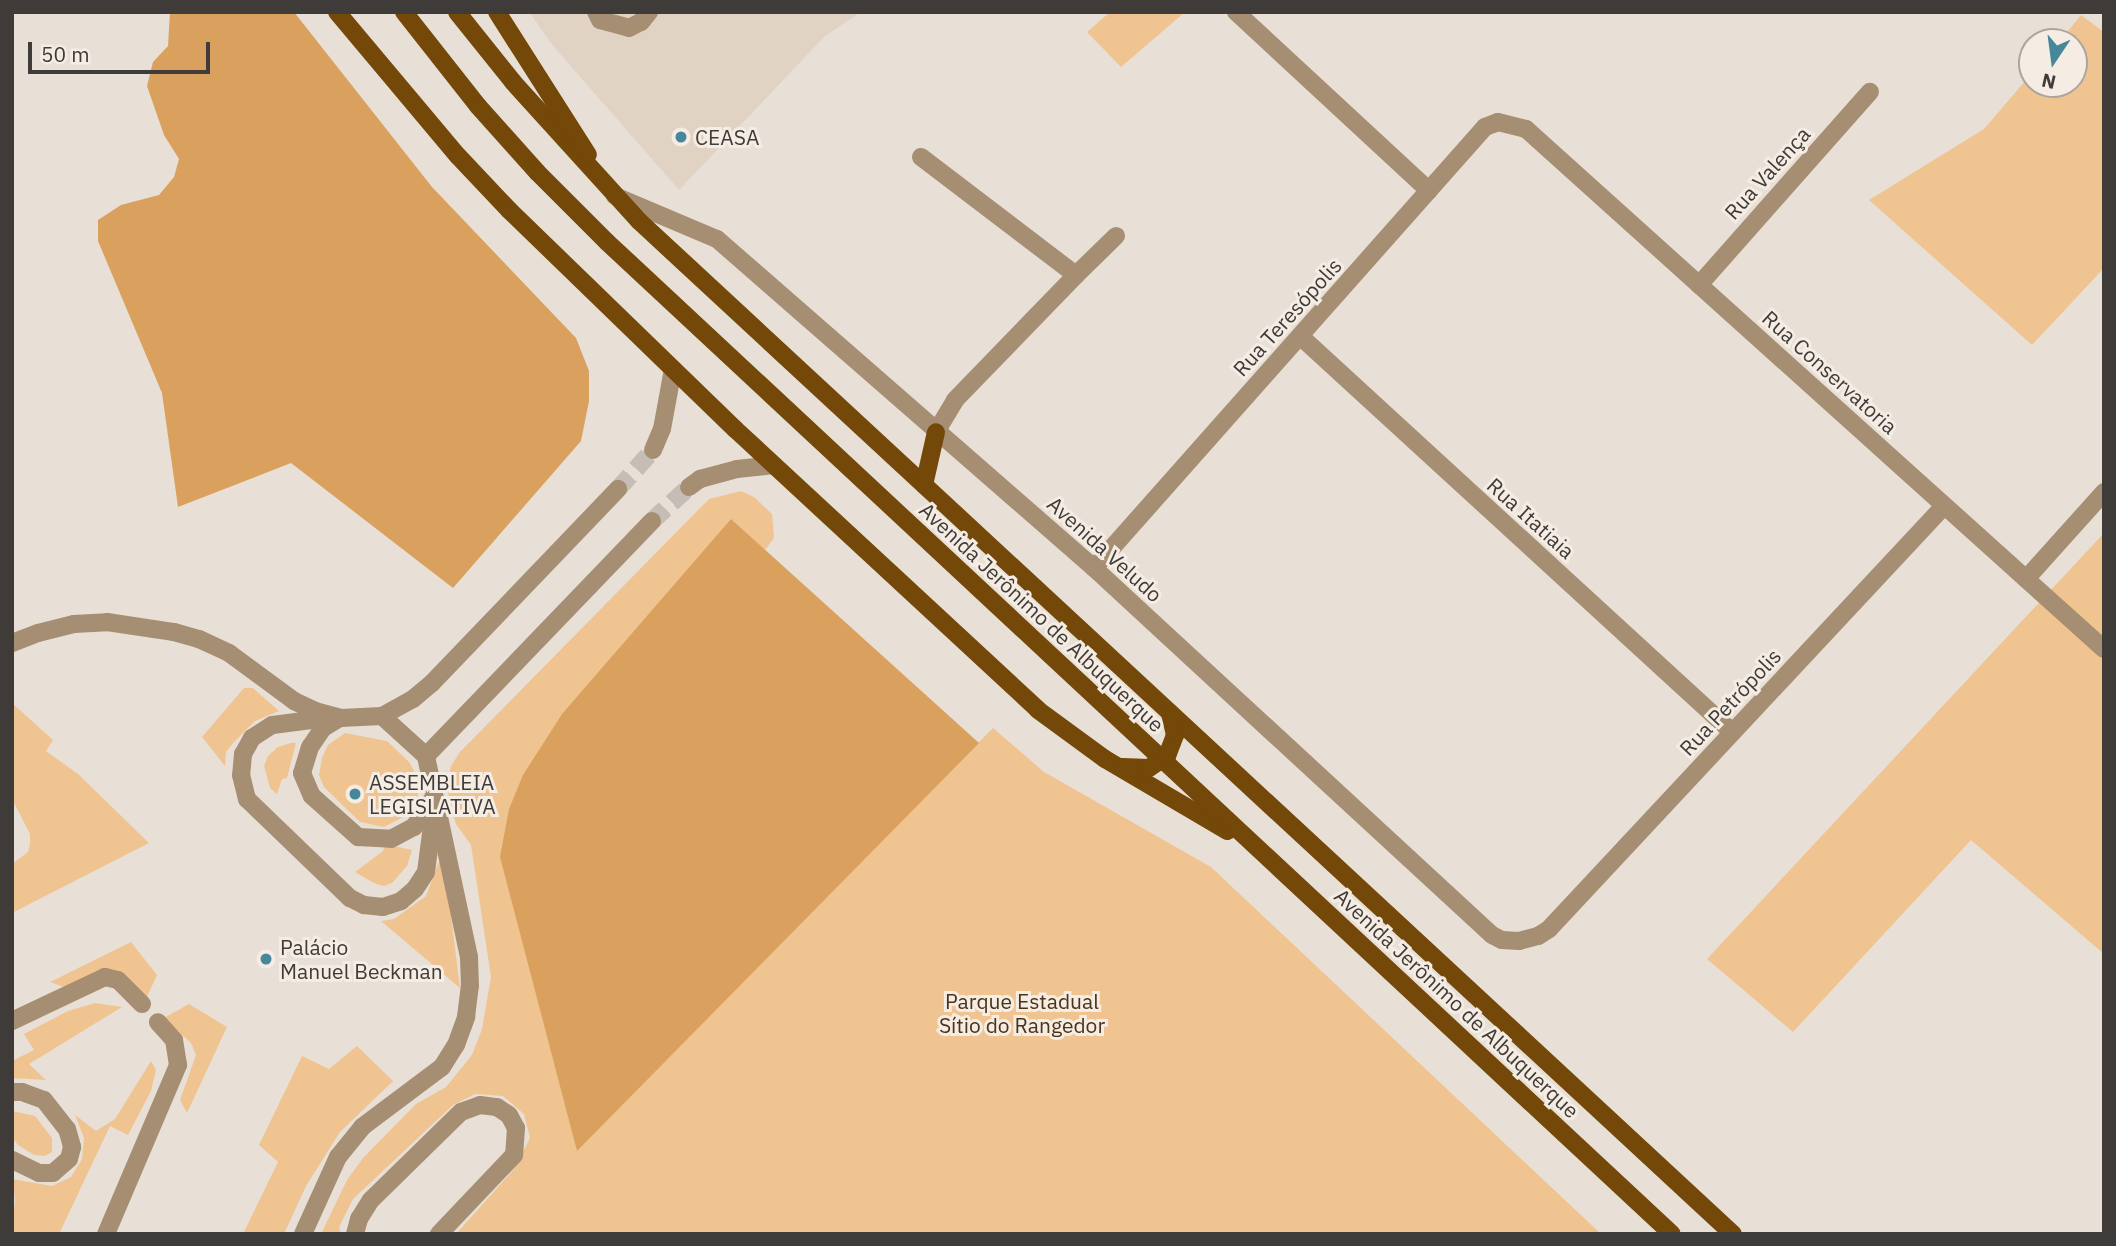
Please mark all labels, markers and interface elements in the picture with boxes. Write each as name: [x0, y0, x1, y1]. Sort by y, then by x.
scale bar: [32, 28, 214, 72]
north arrow: [2018, 28, 2088, 98]
text: 50 m: [41, 40, 90, 68]
text: N: [2039, 68, 2058, 95]
street label: Rua Valença: [1719, 122, 1815, 224]
place label: CEASA: [695, 124, 759, 150]
marker: CEASA: [673, 129, 689, 145]
street label: Rua Teresópolis: [1227, 253, 1347, 381]
street label: Rua Conservatoria: [1757, 305, 1903, 439]
street label: Rua Itatiaia: [1482, 472, 1580, 564]
street label: Avenida Veludo: [1042, 491, 1168, 607]
street label: Avenida Jerônimo de Albuquerque: [915, 497, 1169, 737]
street label: Rua Petrópolis: [1674, 643, 1786, 761]
place label: ASSEMBLEIA LEGISLATIVA: [369, 769, 496, 819]
marker: ASSEMBLEIA LEGISLATIVA: [347, 786, 363, 802]
street label: Avenida Jerônimo de Albuquerque: [1330, 883, 1584, 1123]
place label: Palácio Manuel Beckman: [280, 934, 443, 984]
marker: Palácio Manuel Beckman: [258, 951, 274, 967]
park label: Parque Estadual Sítio do Rangedor: [939, 988, 1105, 1038]

